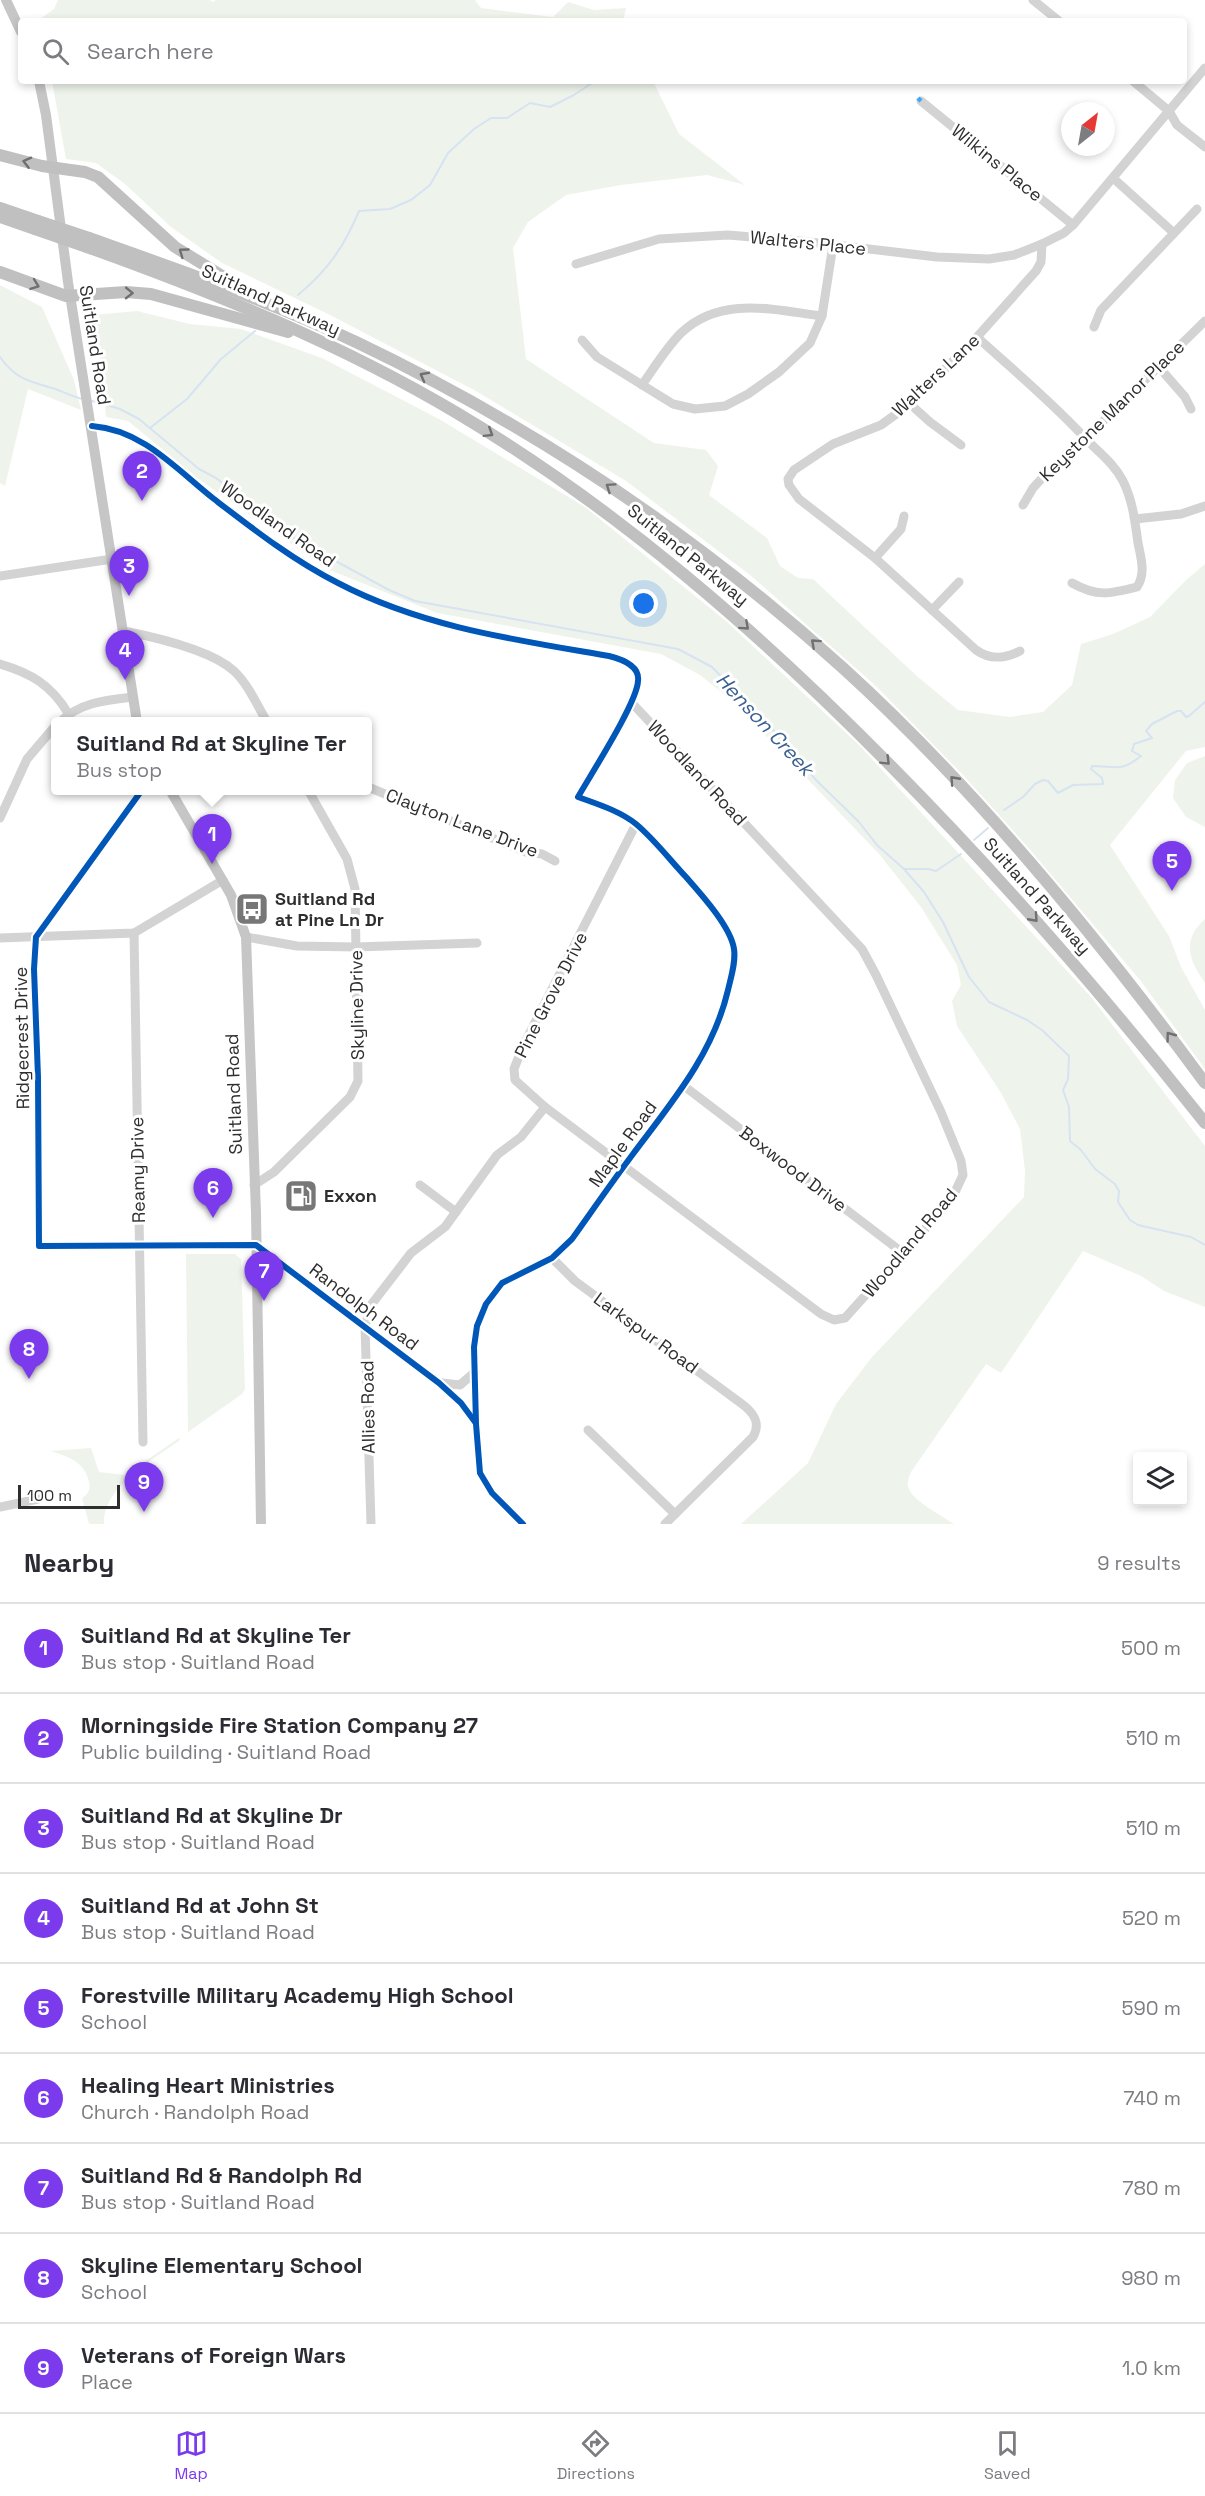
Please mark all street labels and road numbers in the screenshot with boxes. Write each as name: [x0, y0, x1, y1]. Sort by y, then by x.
street label: Wilkins Place: [947, 119, 1048, 206]
street label: Walters Place: [749, 225, 867, 260]
street label: Suitland Parkway: [198, 259, 344, 340]
street label: Suitland Road: [75, 283, 116, 406]
street label: Walters Lane: [887, 328, 984, 421]
street label: Keystone Manor Place: [1034, 335, 1189, 486]
street label: Woodland Road: [216, 475, 340, 572]
street label: Suitland Parkway: [623, 499, 754, 611]
street label: Woodland Road: [643, 715, 752, 830]
street label: Clayton Lane Drive: [383, 783, 542, 862]
street label: Suitland Parkway: [979, 832, 1096, 959]
street label: Pine Grove Drive: [509, 928, 592, 1062]
street label: Skyline Drive: [344, 950, 369, 1060]
street label: Ridgecrest Drive: [9, 966, 34, 1110]
street label: Suitland Road: [220, 1033, 247, 1155]
street label: Maple Road: [583, 1096, 662, 1191]
street label: Reamy Drive: [125, 1117, 150, 1223]
street label: Boxwood Drive: [735, 1121, 852, 1217]
street label: Woodland Road: [857, 1183, 962, 1302]
street label: Randolph Road: [305, 1258, 424, 1355]
street label: Larkspur Road: [589, 1287, 703, 1378]
street label: Allies Road: [355, 1360, 380, 1454]

